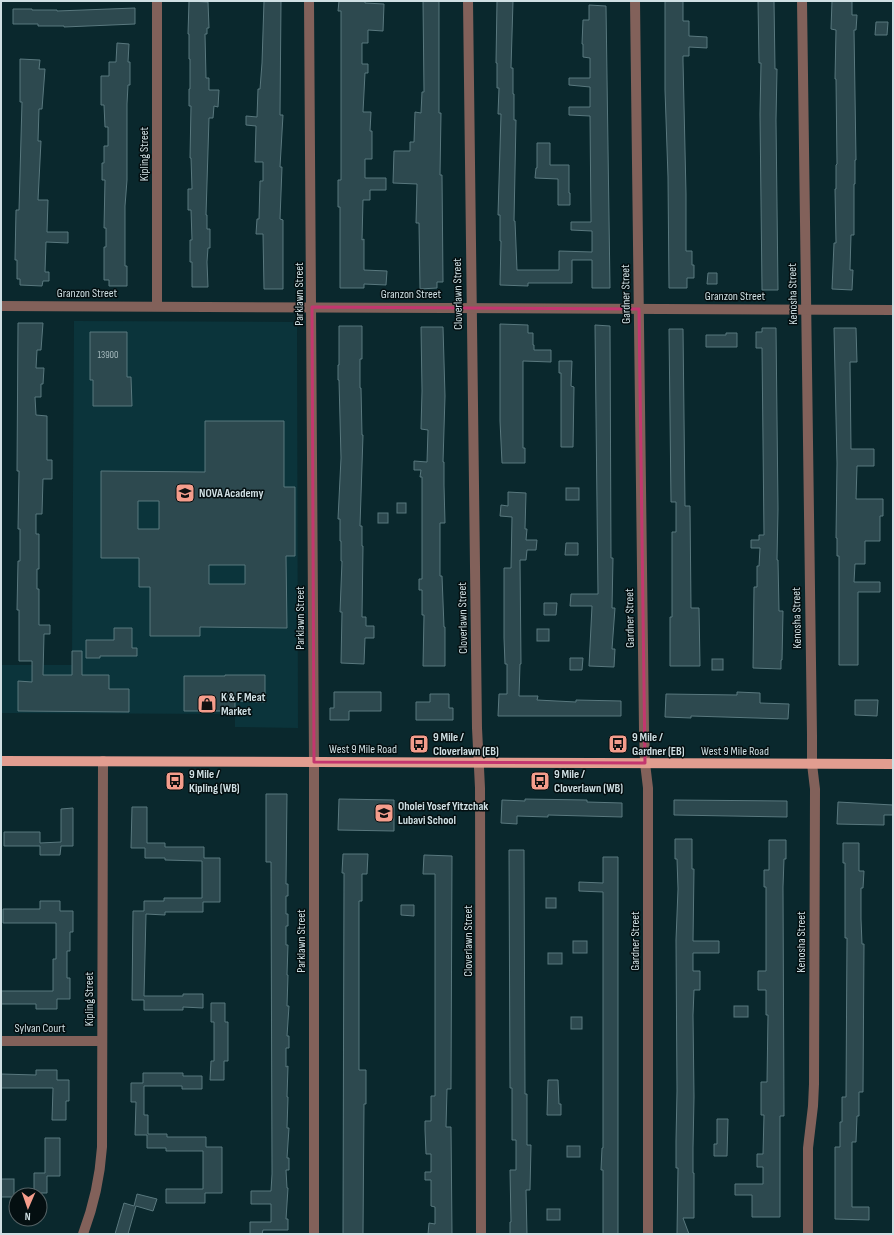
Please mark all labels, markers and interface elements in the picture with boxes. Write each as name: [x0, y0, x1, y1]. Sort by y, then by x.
street label: Kipling Street: [137, 126, 152, 181]
street label: Cloverlawn Street: [450, 258, 466, 330]
street label: Parklawn Street: [292, 262, 307, 326]
street label: Kenosha Street: [785, 263, 801, 325]
street label: Gardner Street: [618, 264, 634, 324]
street label: Granzon Street: [57, 286, 118, 301]
street label: Granzon Street: [381, 287, 442, 302]
street label: Granzon Street: [705, 289, 766, 304]
house number: 13900: [97, 349, 119, 361]
school or university icon: NOVA Academy: [174, 482, 196, 504]
place label: NOVA Academy: [199, 486, 264, 501]
street label: Cloverlawn Street: [455, 582, 471, 654]
street label: Parklawn Street: [293, 586, 308, 650]
street label: Kenosha Street: [789, 587, 805, 649]
street label: Gardner Street: [622, 588, 638, 648]
place label: K & F Meat Market: [221, 690, 266, 719]
shop icon: K & F Meat Market: [196, 693, 218, 715]
place label: 9 Mile / Cloverlawn (EB): [433, 730, 499, 759]
place label: 9 Mile / Gardner (EB): [632, 730, 685, 759]
bus stop icon: 9 Mile / Cloverlawn (EB): [408, 733, 430, 755]
bus stop icon: 9 Mile / Gardner (EB): [607, 733, 629, 755]
street label: West 9 Mile Road: [329, 742, 397, 757]
street label: West 9 Mile Road: [701, 744, 769, 759]
place label: 9 Mile / Kipling (WB): [189, 767, 240, 796]
place label: 9 Mile / Cloverlawn (WB): [554, 767, 623, 796]
bus stop icon: 9 Mile / Kipling (WB): [164, 770, 186, 792]
bus stop icon: 9 Mile / Cloverlawn (WB): [529, 770, 551, 792]
place label: Oholei Yosef Yitzchak Lubavi School: [398, 799, 488, 828]
school or university icon: Oholei Yosef Yitzchak Lubavi School: [373, 802, 395, 824]
street label: Cloverlawn Street: [461, 905, 476, 977]
street label: Parklawn Street: [294, 909, 309, 973]
street label: Gardner Street: [628, 911, 643, 971]
street label: Kenosha Street: [794, 911, 809, 973]
street label: Kipling Street: [82, 971, 97, 1026]
street label: Sylvan Court: [14, 1021, 66, 1036]
north arrow: [8, 1187, 48, 1227]
text: N: [24, 1210, 31, 1223]

